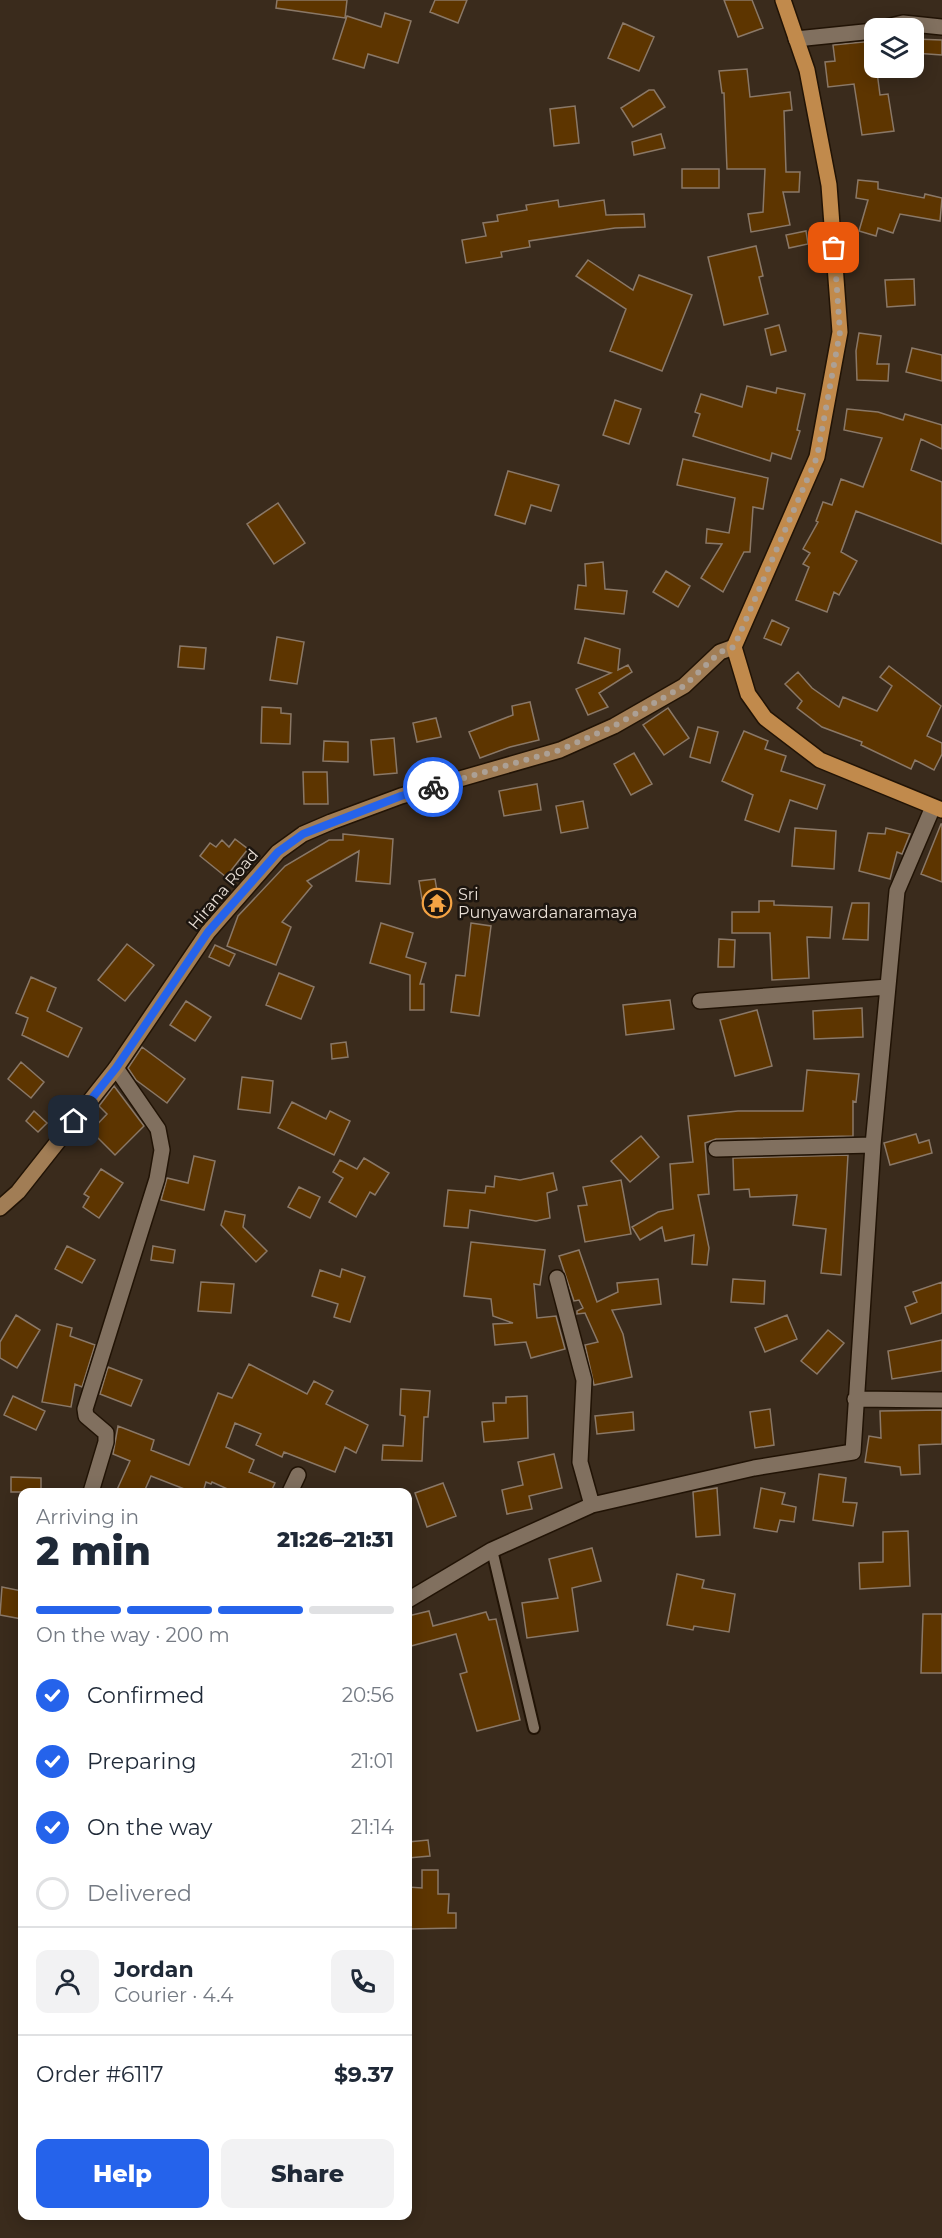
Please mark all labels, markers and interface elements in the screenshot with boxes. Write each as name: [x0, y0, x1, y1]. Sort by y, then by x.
map controls: [864, 18, 924, 78]
button: layers: [864, 18, 924, 78]
pin: [808, 222, 859, 273]
icon: bag: [817, 231, 850, 264]
courier: [403, 757, 463, 817]
icon: bike: [417, 771, 450, 804]
street label: Hirana Road: [184, 845, 262, 933]
place label: Sri Punyawardanaramaya: [458, 885, 637, 922]
temple icon: Sri Punyawardanaramaya: [421, 887, 453, 919]
pin: [48, 1095, 99, 1146]
icon: home: [57, 1104, 90, 1137]
text: Arriving in: [36, 1505, 139, 1529]
text: 21:26–21:31: [277, 1526, 394, 1553]
text: 2 min: [36, 1527, 151, 1575]
text: On the way · 200 m: [36, 1623, 230, 1647]
icon: check: [36, 1679, 69, 1712]
text: Confirmed: [87, 1682, 204, 1709]
text: 20:56: [342, 1683, 394, 1707]
icon: check: [36, 1745, 69, 1778]
text: Preparing: [87, 1748, 196, 1775]
text: 21:01: [351, 1749, 394, 1773]
icon: check: [36, 1811, 69, 1844]
text: On the way: [87, 1814, 212, 1841]
text: 21:14: [351, 1815, 394, 1839]
text: Delivered: [87, 1880, 192, 1907]
button: person: [36, 1950, 99, 2013]
button: phone: [331, 1950, 394, 2013]
text: Jordan: [114, 1956, 194, 1983]
text: Courier · 4.4: [114, 1983, 233, 2007]
text: Order #6117: [36, 2061, 163, 2088]
text: $9.37: [334, 2061, 394, 2088]
button: Help: [36, 2139, 209, 2208]
button: Share: [221, 2139, 394, 2208]

